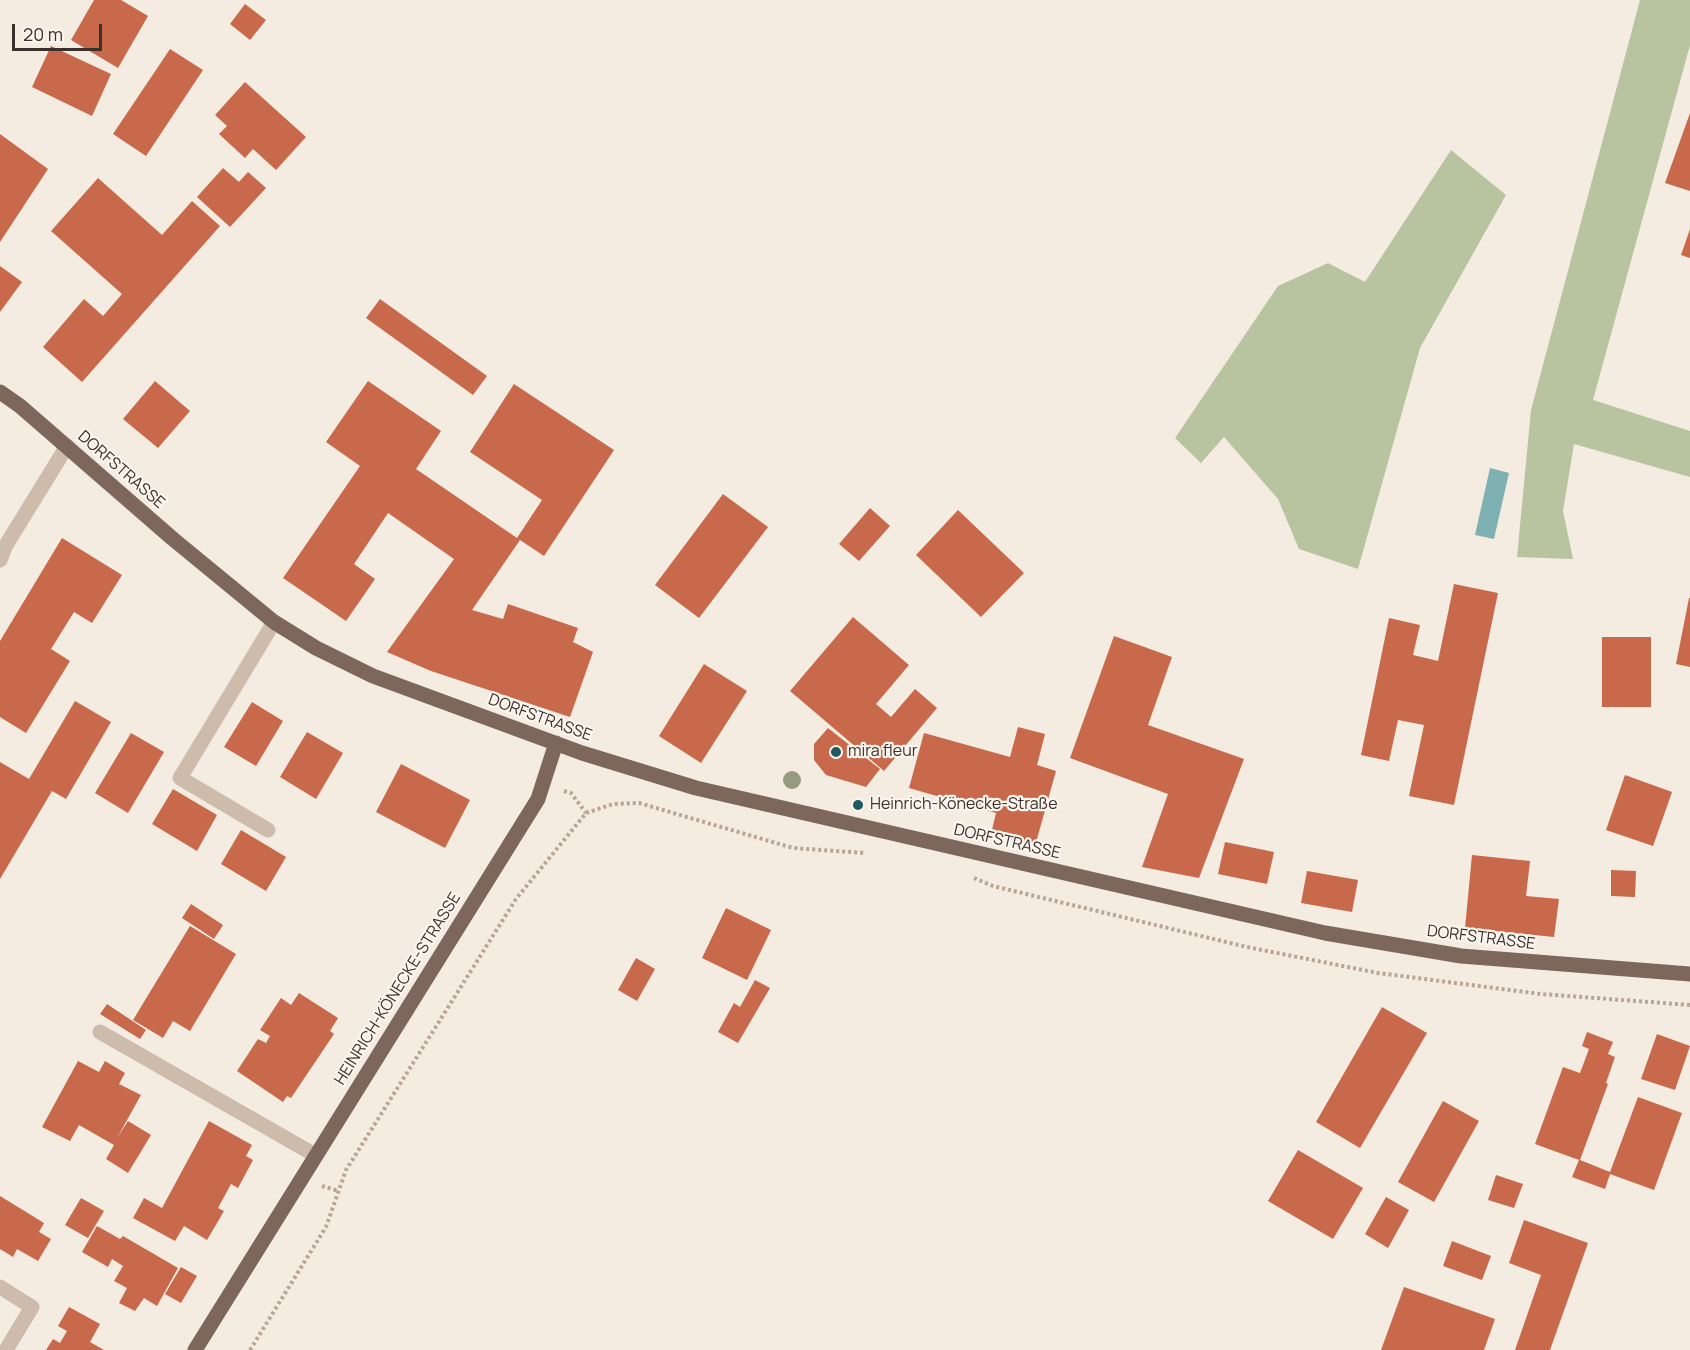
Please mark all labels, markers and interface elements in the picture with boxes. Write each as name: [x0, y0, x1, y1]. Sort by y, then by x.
scale bar: [15, 12, 105, 50]
text: 20 m: [23, 22, 63, 46]
street label: DORFSTRASSE: [74, 427, 168, 513]
street label: DORFSTRASSE: [486, 690, 594, 746]
place label: mira fleur: [848, 742, 917, 762]
marker: mira fleur: [829, 745, 843, 759]
place label: Heinrich-Könecke-Straße: [870, 795, 1057, 815]
marker: Heinrich-Könecke-Straße: [851, 798, 865, 812]
street label: DORFSTRASSE: [952, 820, 1062, 864]
street label: HEINRICH-KÖNECKE-STRASSE: [331, 889, 465, 1089]
street label: DORFSTRASSE: [1426, 922, 1536, 954]

